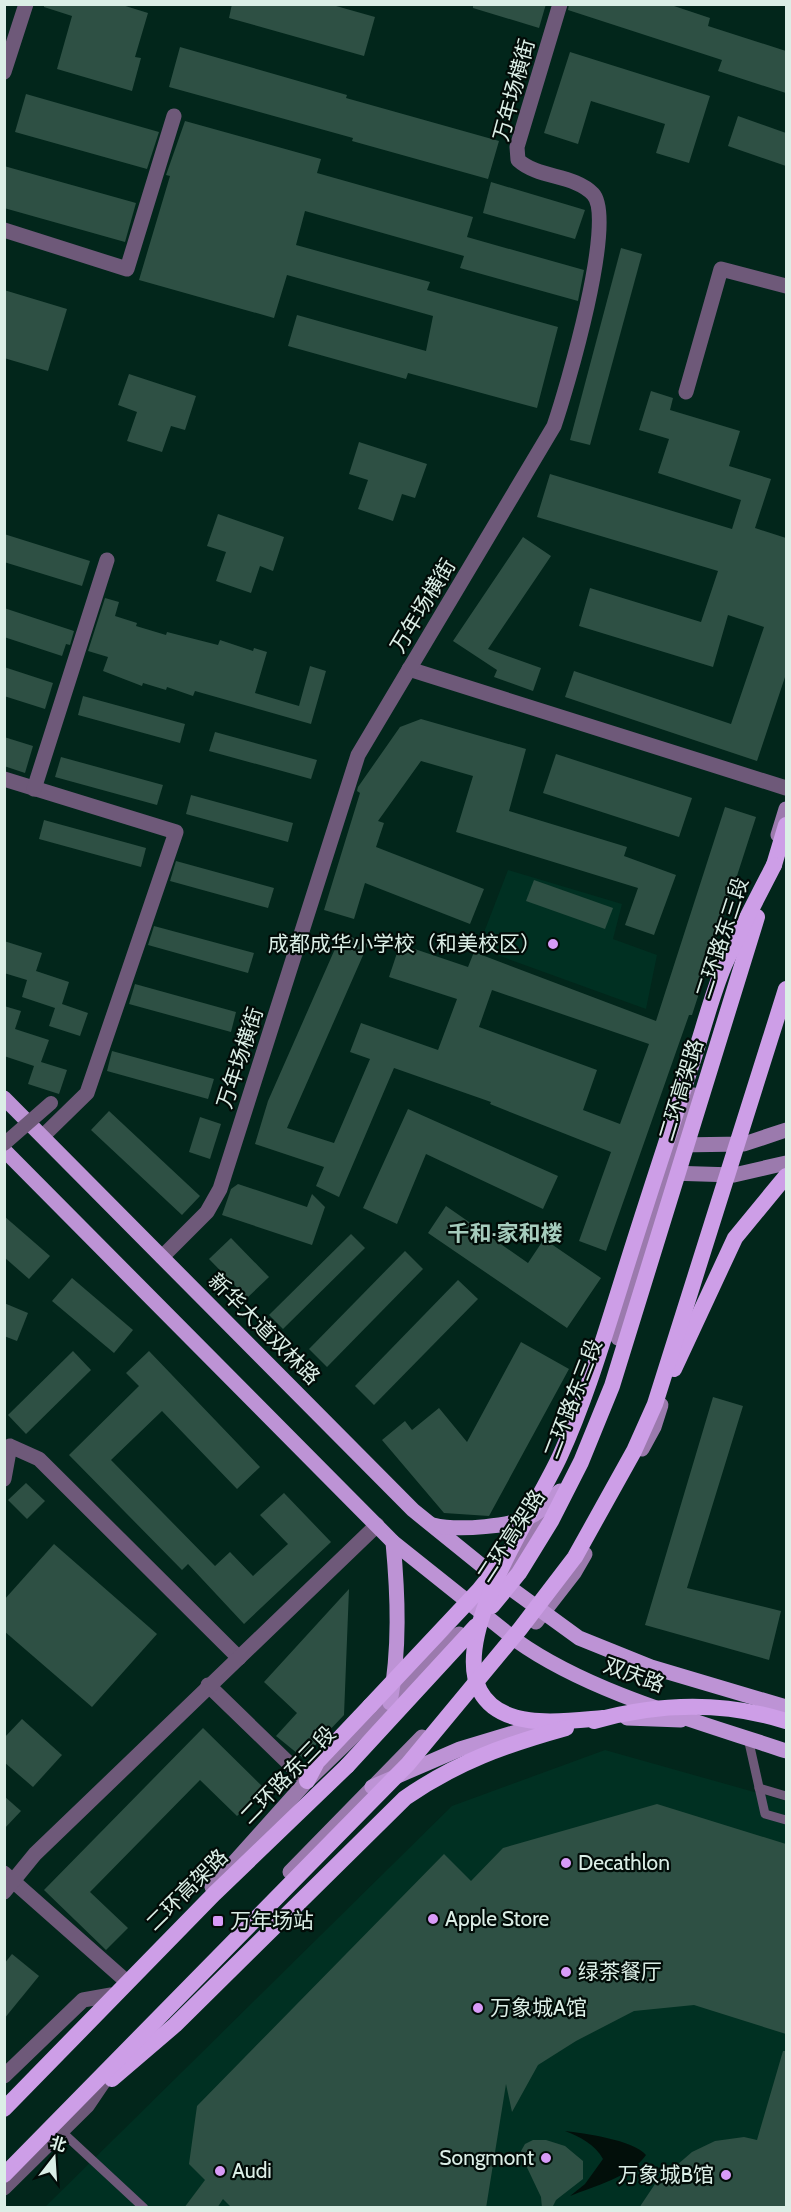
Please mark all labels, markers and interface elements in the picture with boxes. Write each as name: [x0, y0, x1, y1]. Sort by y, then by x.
street label: 万年场横街: [488, 36, 539, 144]
street label: 万年场横街: [385, 554, 460, 657]
street label: 二环路东三段: [690, 874, 753, 1002]
place label: 成都成华小学校（和美校区）: [268, 931, 541, 956]
marker: 成都成华小学校（和美校区）: [546, 937, 560, 951]
street label: 万年场横街: [211, 1004, 268, 1112]
street label: 二环高架路: [653, 1036, 708, 1144]
district label: 千和·家和楼: [447, 1220, 563, 1247]
street label: 新华大道双林路: [204, 1268, 325, 1389]
street label: 二环路东三段: [538, 1336, 607, 1462]
street label: 二环高架路: [472, 1485, 550, 1587]
street label: 双庆路: [600, 1652, 668, 1697]
street label: 二环路东三段: [235, 1721, 340, 1829]
street label: 二环高架路: [141, 1844, 233, 1936]
place label: Decathlon: [578, 1850, 670, 1875]
marker: Decathlon: [559, 1856, 573, 1870]
place label: Apple Store: [445, 1906, 550, 1931]
place label: 万年场站: [230, 1908, 314, 1933]
marker: Apple Store: [426, 1912, 440, 1926]
marker: 万年场站: [211, 1914, 225, 1928]
place label: 绿茶餐厅: [578, 1959, 662, 1984]
marker: 绿茶餐厅: [559, 1965, 573, 1979]
place label: 万象城A馆: [490, 1995, 587, 2020]
marker: 万象城A馆: [471, 2001, 485, 2015]
north arrow: [24, 2128, 84, 2188]
text: 北: [48, 2133, 69, 2156]
place label: Songmont: [439, 2145, 534, 2170]
marker: Songmont: [539, 2151, 553, 2165]
place label: Audi: [232, 2158, 272, 2183]
place label: 万象城B馆: [617, 2162, 714, 2187]
marker: Audi: [213, 2164, 227, 2178]
marker: 万象城B馆: [719, 2168, 733, 2182]

